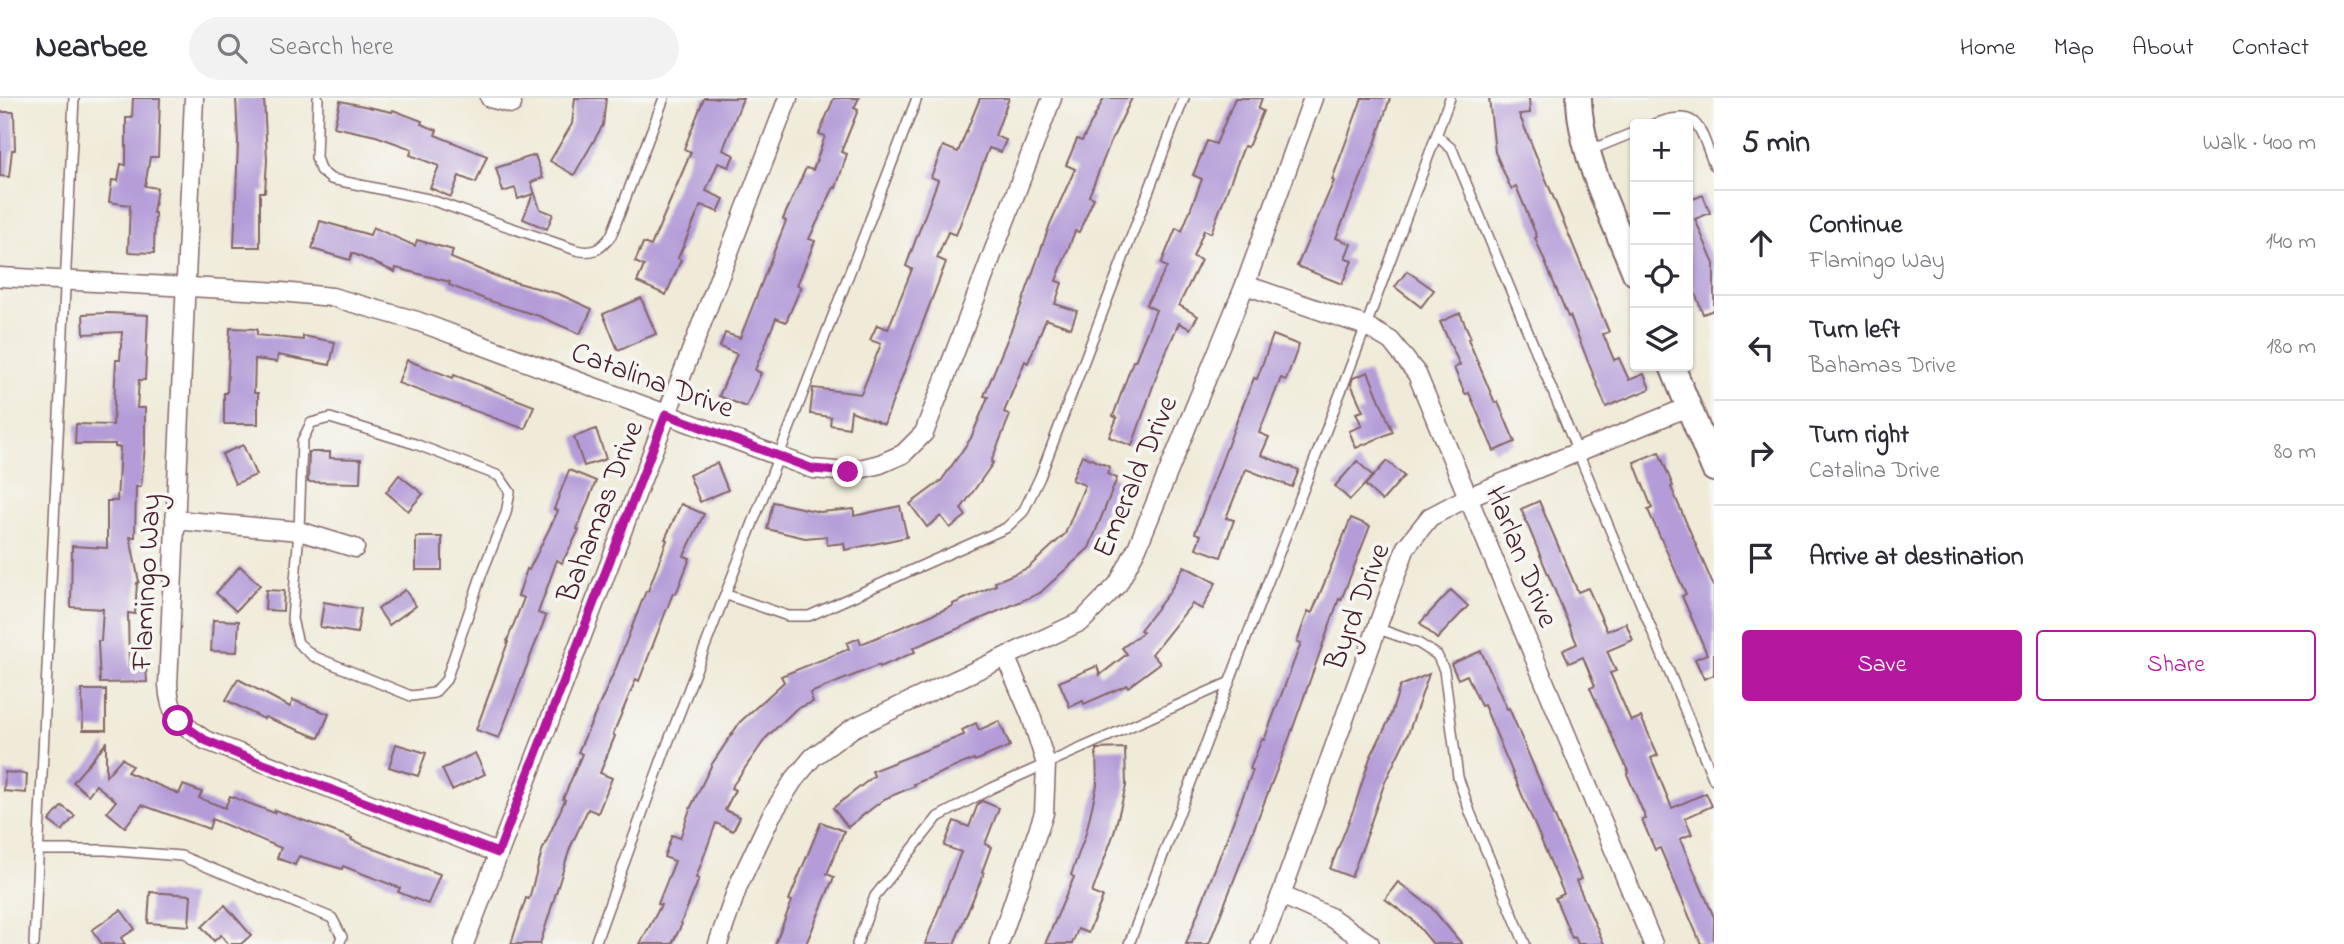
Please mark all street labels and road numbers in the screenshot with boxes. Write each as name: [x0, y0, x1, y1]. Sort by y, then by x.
street label: Catalina Drive: [564, 332, 740, 432]
street label: Emerald Drive: [1083, 389, 1191, 565]
street label: Bahamas Drive: [547, 414, 657, 610]
street label: Harlan Drive: [1472, 480, 1569, 635]
street label: Flamingo Way: [121, 493, 175, 673]
street label: Byrd Drive: [1314, 537, 1403, 678]

